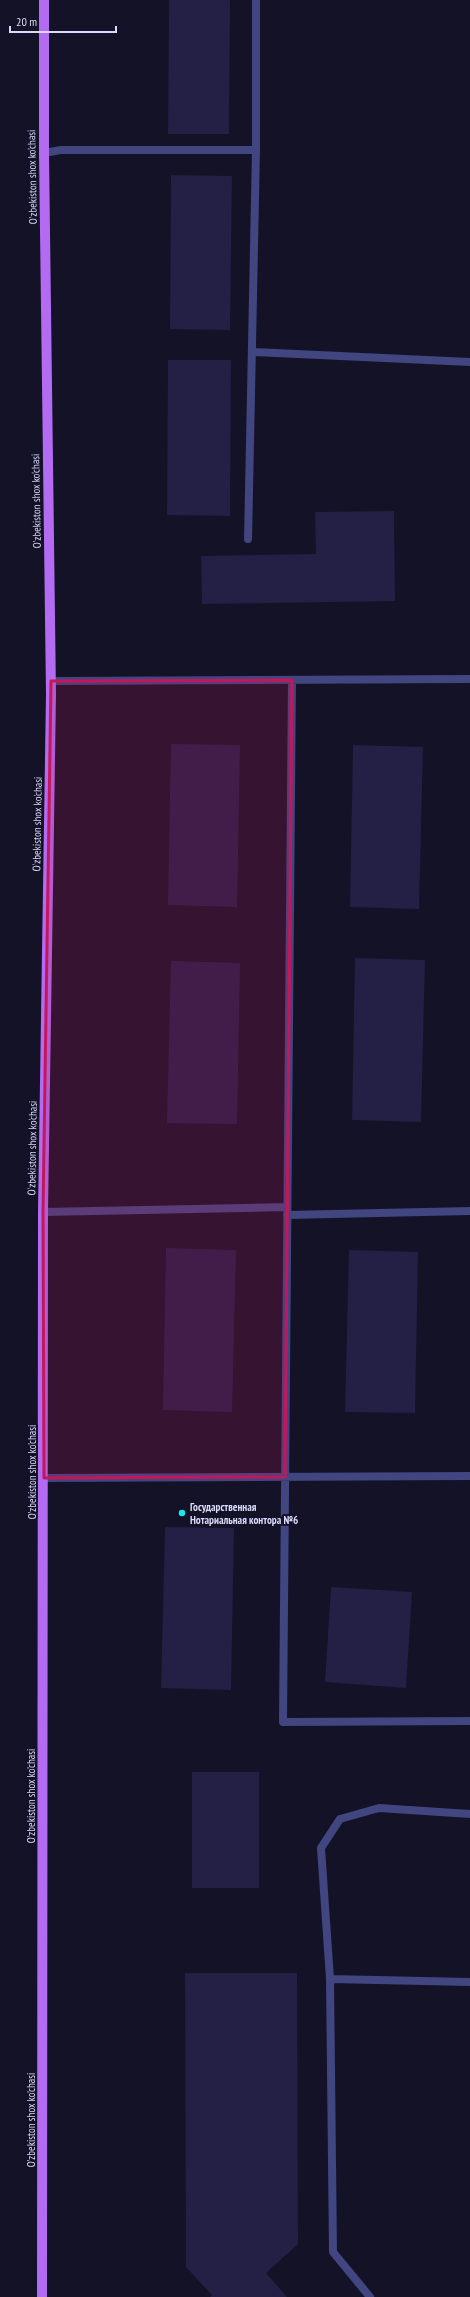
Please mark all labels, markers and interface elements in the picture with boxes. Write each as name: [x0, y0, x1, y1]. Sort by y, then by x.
scale bar: [10, 8, 116, 34]
text: 20 m: [16, 14, 37, 29]
street label: O'zbekiston shox ko'chasi: [24, 130, 40, 224]
street label: O'zbekiston shox ko'chasi: [28, 454, 44, 548]
street label: O'zbekiston shox ko'chasi: [29, 777, 45, 871]
street label: O'zbekiston shox ko'chasi: [24, 1101, 40, 1195]
street label: O'zbekiston shox ko'chasi: [25, 1425, 39, 1519]
place label: Государственная Нотариальная контора №6: [190, 1500, 298, 1527]
marker: Государственная Нотариальная контора №6: [177, 1508, 187, 1518]
street label: O'zbekiston shox ko'chasi: [24, 1749, 38, 1843]
street label: O'zbekiston shox ko'chasi: [24, 2073, 38, 2167]

